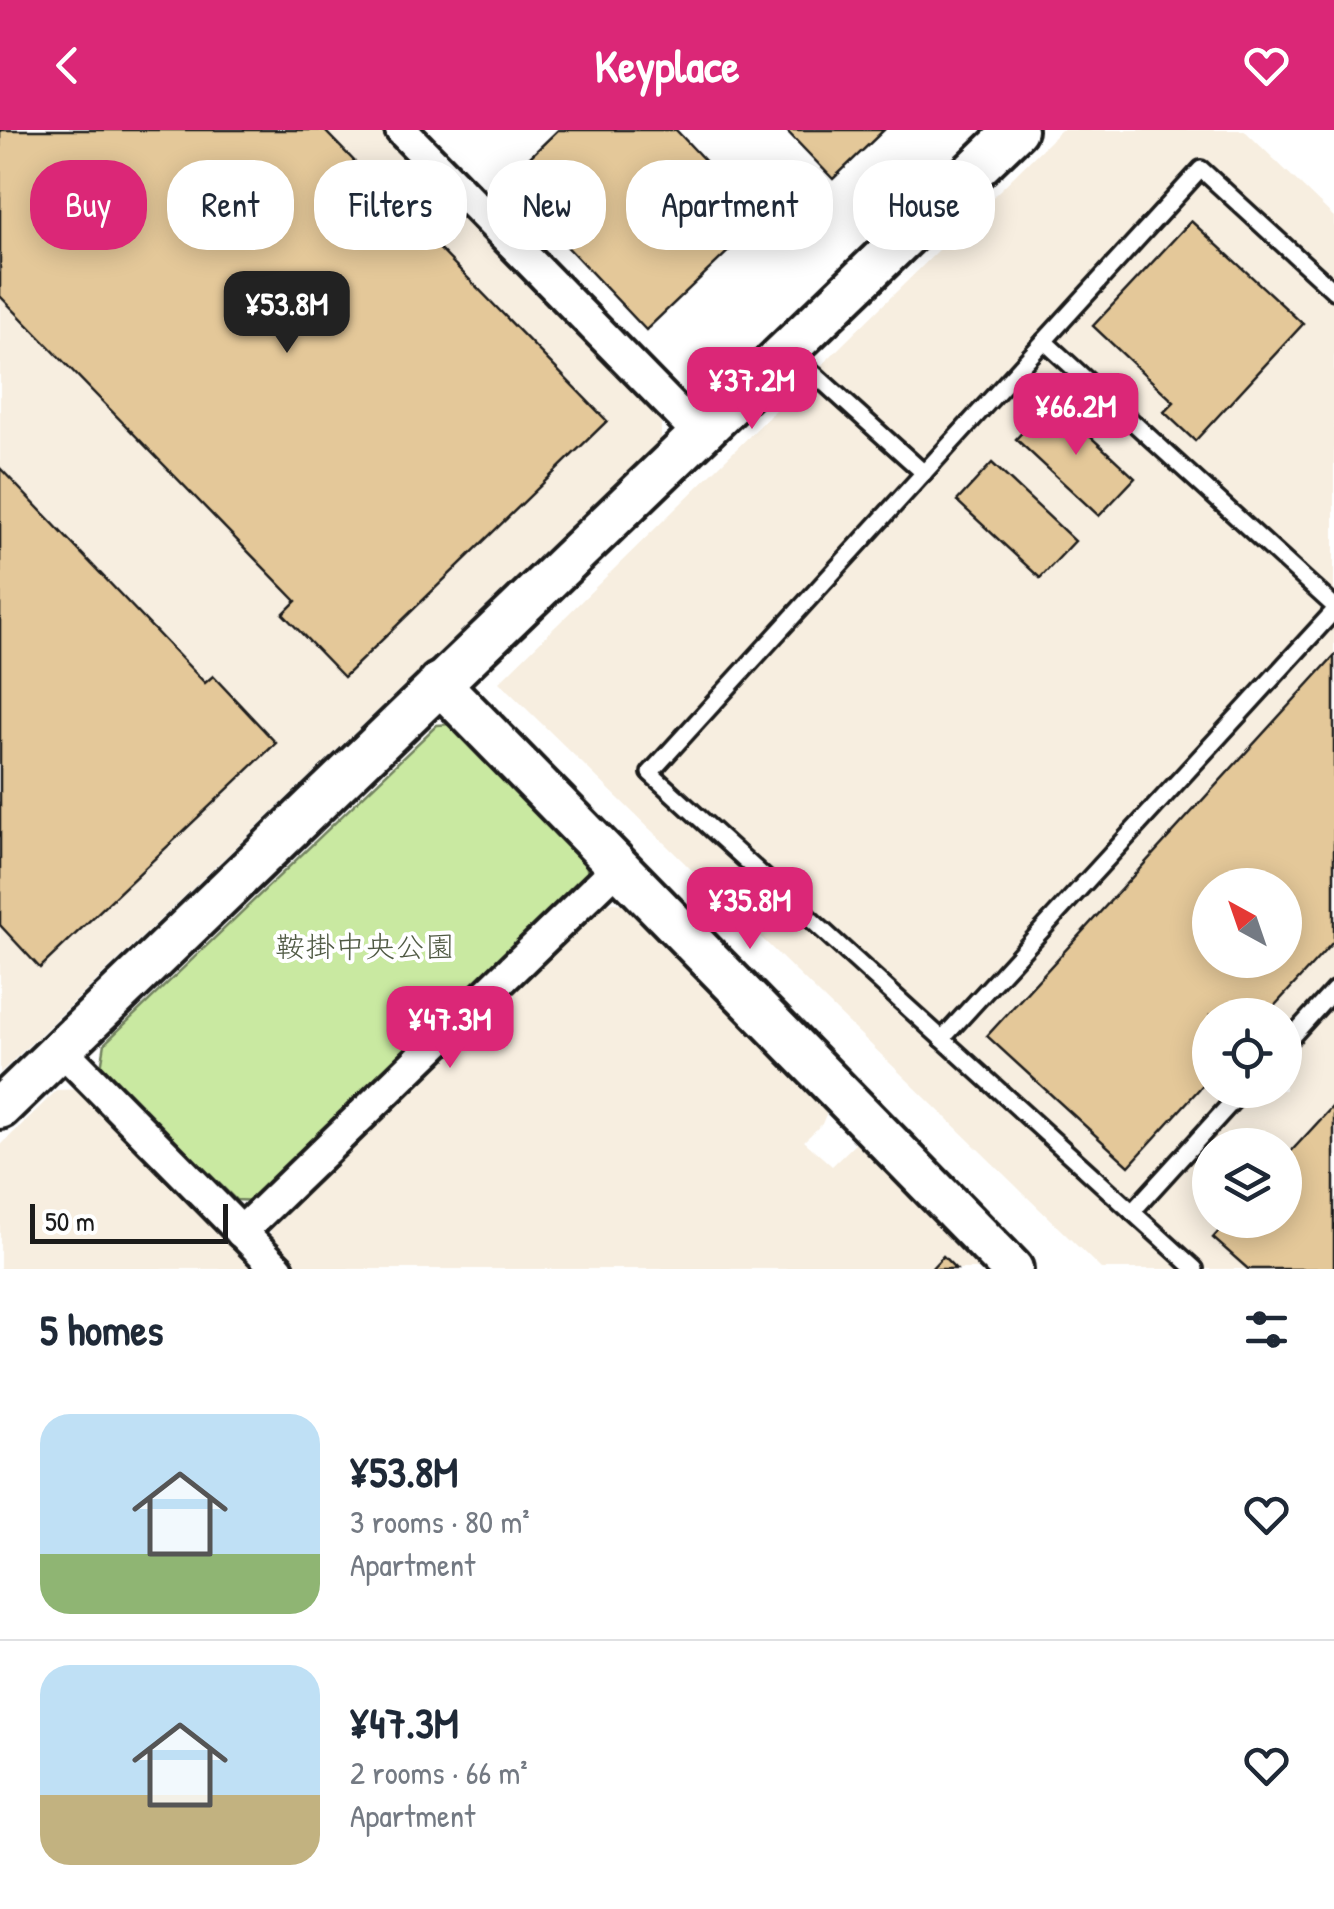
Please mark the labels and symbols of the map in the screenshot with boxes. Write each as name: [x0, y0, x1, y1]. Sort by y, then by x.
pin: ¥53.8M: [206, 271, 368, 356]
pin: ¥37.2M: [671, 347, 833, 432]
pin: ¥66.2M: [995, 373, 1157, 458]
pin: ¥35.8M: [669, 867, 831, 952]
north arrow: [1192, 868, 1302, 978]
park label: 鞍掛中央公園: [275, 926, 455, 966]
pin: ¥47.3M: [369, 986, 531, 1071]
scale bar: [30, 1199, 228, 1244]

